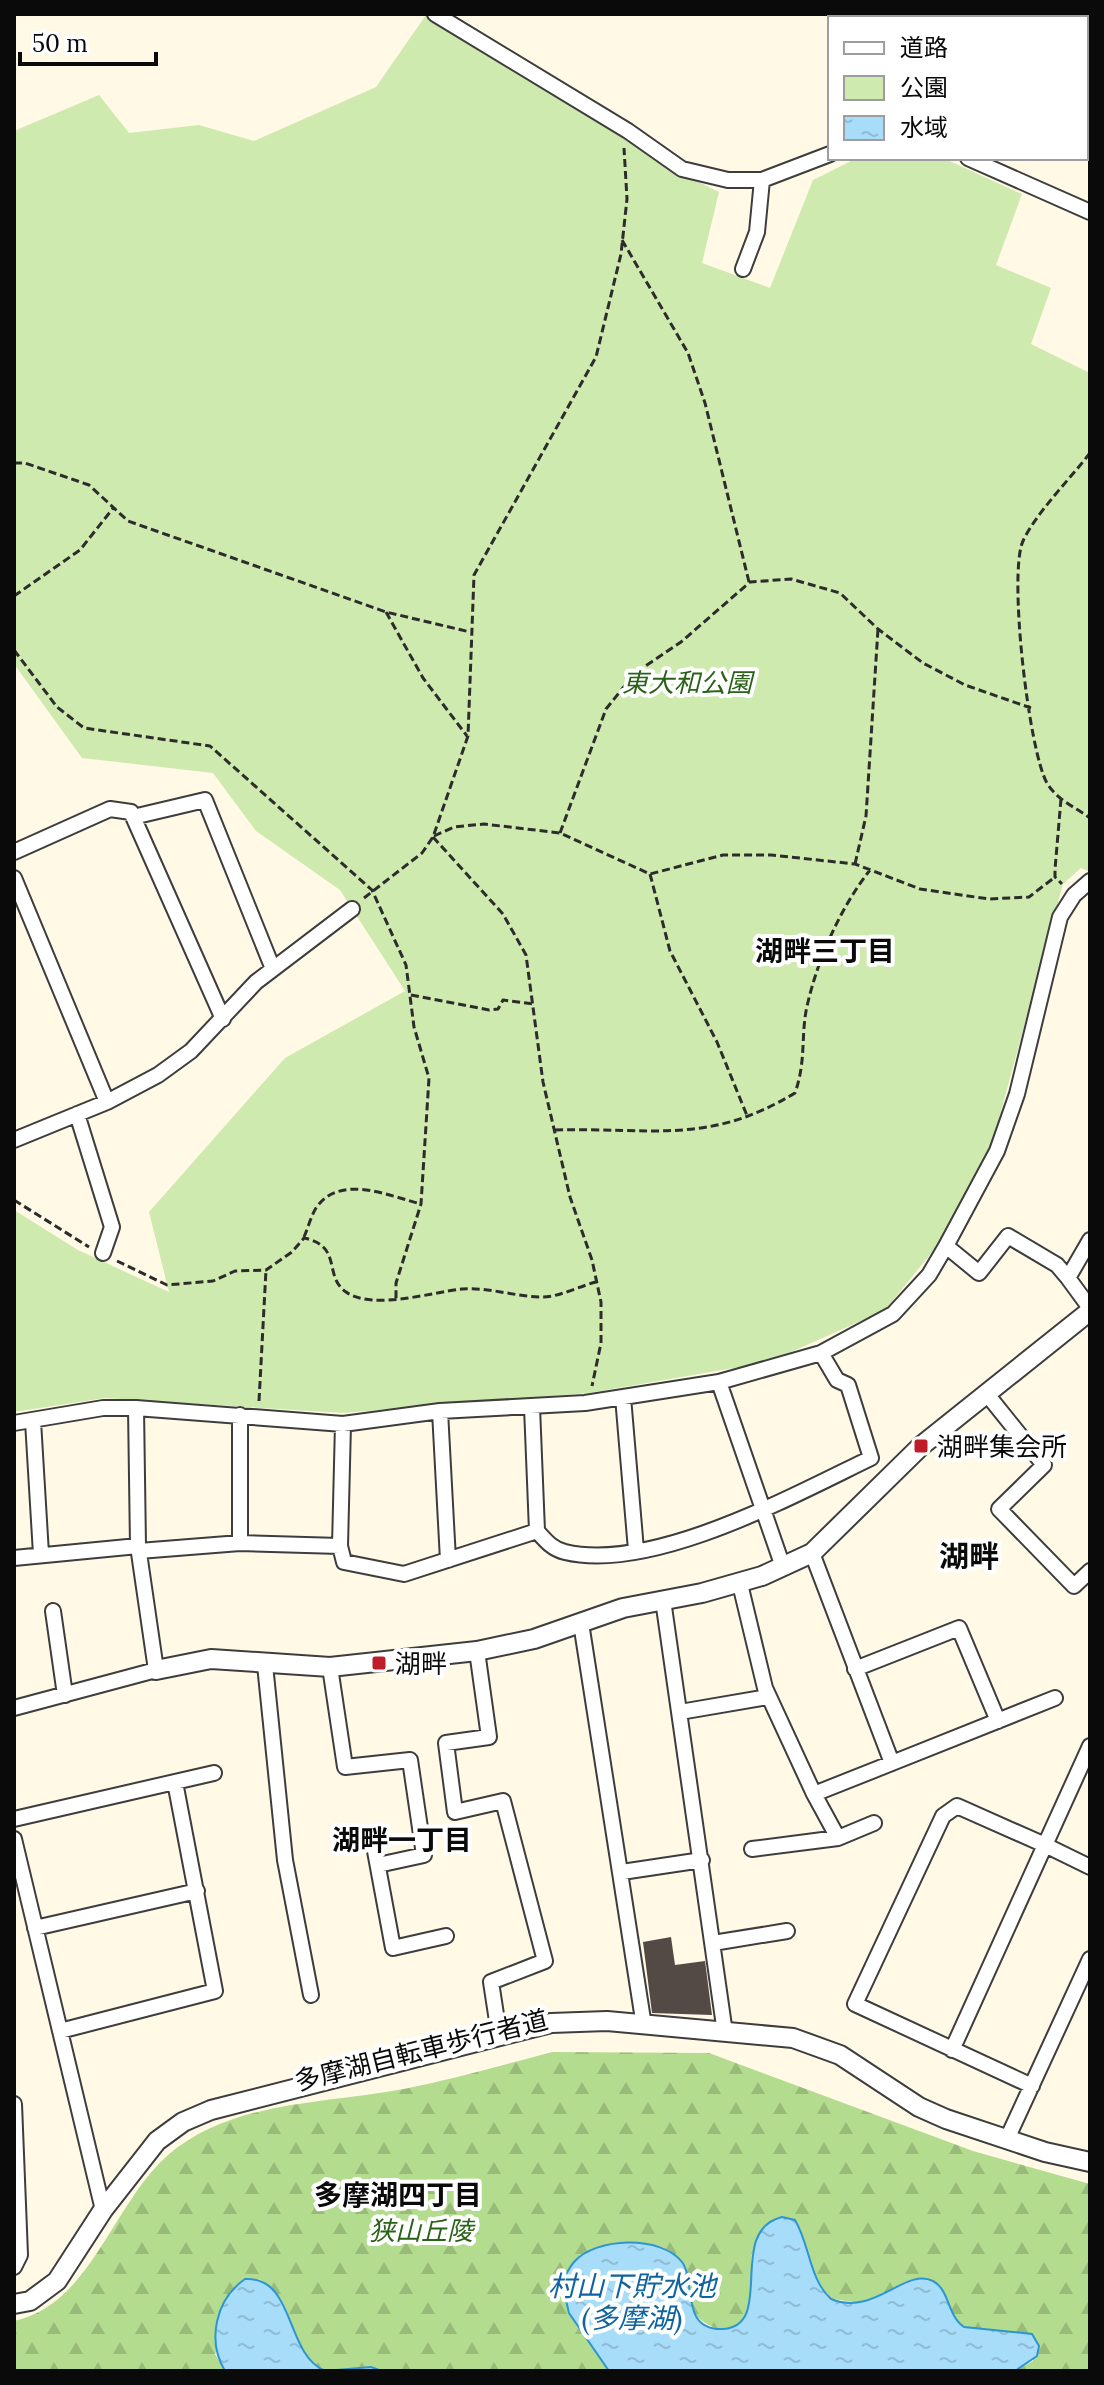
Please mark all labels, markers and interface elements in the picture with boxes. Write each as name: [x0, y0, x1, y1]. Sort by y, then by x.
scale bar: [20, 16, 156, 66]
legend: [828, 16, 1088, 160]
text: 50 m: [32, 28, 88, 59]
text: 道路: [900, 32, 948, 63]
text: 公園: [900, 72, 948, 103]
text: 水域: [900, 112, 948, 143]
park label: 東大和公園: [622, 666, 756, 699]
district label: 湖畔三丁目: [755, 933, 895, 969]
place label: 湖畔集会所: [937, 1430, 1067, 1463]
marker: 湖畔集会所: [912, 1437, 930, 1455]
district label: 湖畔: [939, 1537, 999, 1575]
place label: 湖畔: [395, 1647, 447, 1680]
marker: 湖畔: [370, 1654, 388, 1672]
district label: 湖畔一丁目: [332, 1822, 472, 1858]
street label: 多摩湖自転車歩行者道: [291, 2003, 551, 2097]
district label: 多摩湖四丁目: [314, 2177, 482, 2213]
park label: 狭山丘陵: [369, 2214, 476, 2247]
water label: 村山下貯水池 (多摩湖): [548, 2268, 719, 2336]

